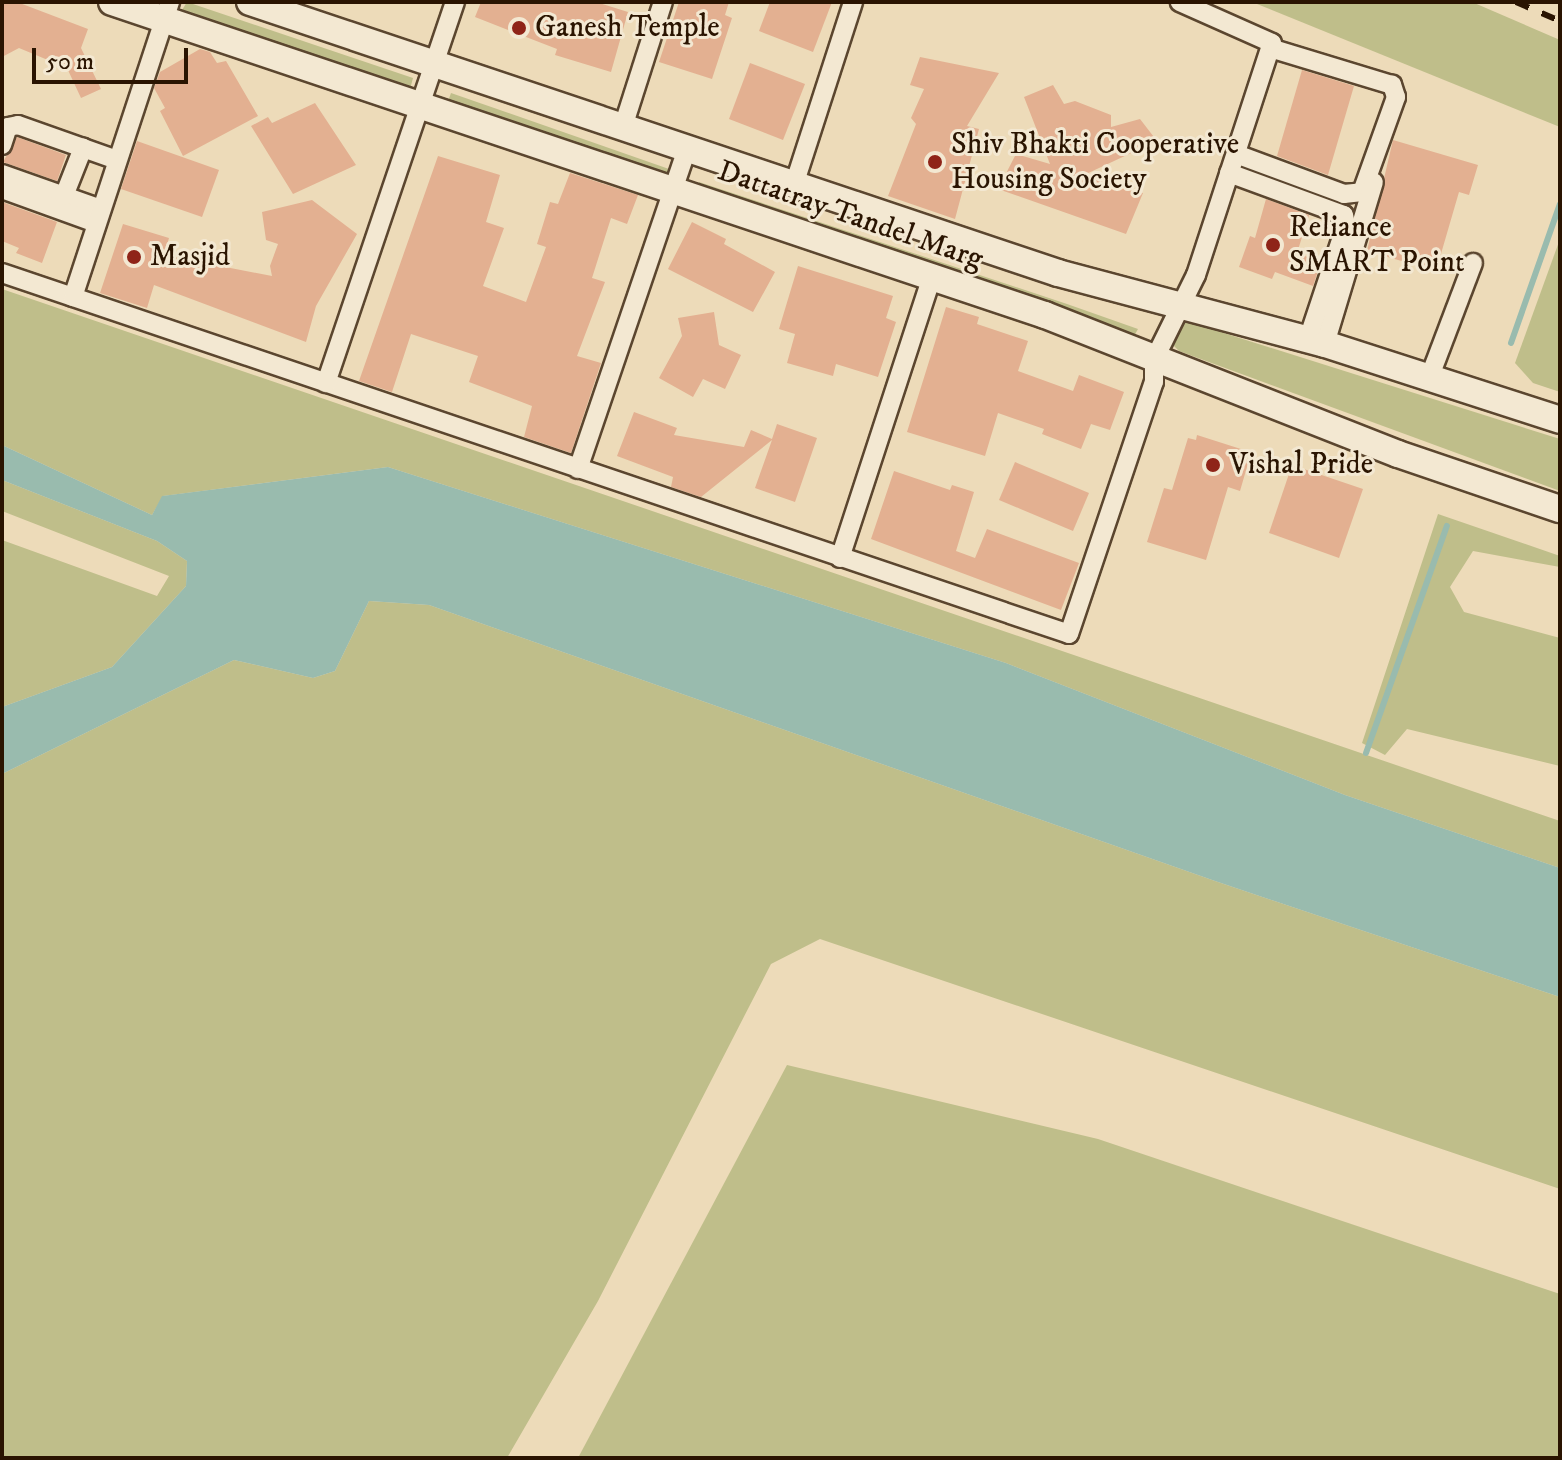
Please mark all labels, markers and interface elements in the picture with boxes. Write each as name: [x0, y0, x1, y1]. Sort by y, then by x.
place label: Ganesh Temple: [535, 10, 720, 46]
marker: Ganesh Temple: [510, 19, 528, 37]
scale bar: [36, 32, 192, 82]
text: 50 m: [46, 47, 94, 77]
place label: Shiv Bhakti Cooperative Housing Society: [951, 127, 1239, 198]
marker: Shiv Bhakti Cooperative Housing Society: [926, 153, 944, 171]
street label: Dattatray Tandel Marg: [713, 154, 987, 278]
place label: Reliance SMART Point: [1289, 210, 1465, 280]
marker: Reliance SMART Point: [1264, 236, 1282, 254]
place label: Masjid: [150, 239, 230, 275]
marker: Masjid: [125, 248, 143, 266]
place label: Vishal Pride: [1229, 447, 1373, 483]
marker: Vishal Pride: [1204, 456, 1222, 474]

